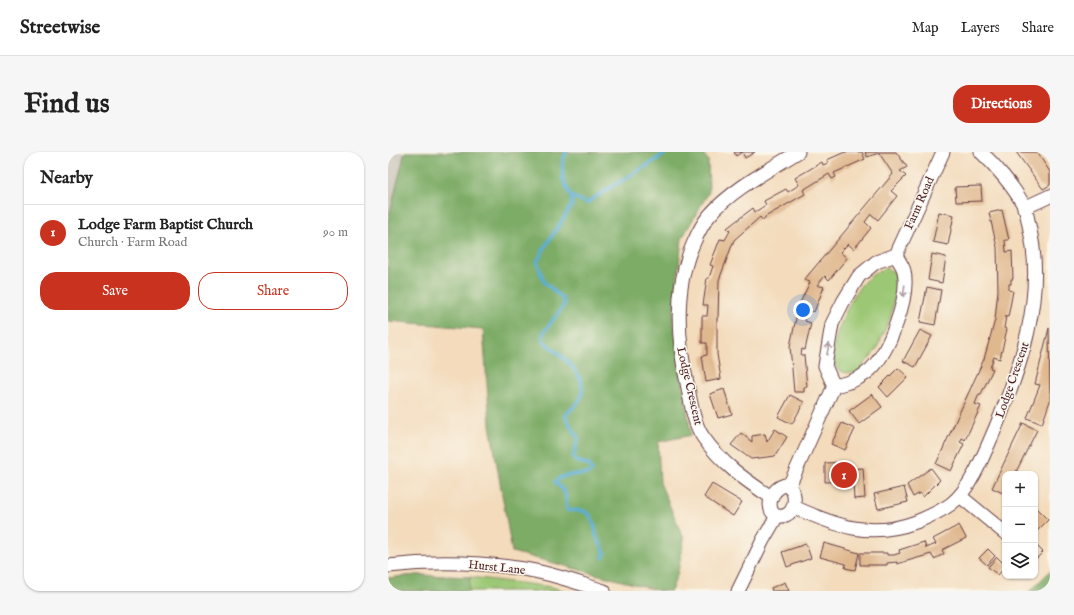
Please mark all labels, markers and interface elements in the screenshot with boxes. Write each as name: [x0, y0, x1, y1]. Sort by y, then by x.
text: Streetwise: [20, 16, 100, 40]
text: Map: [912, 19, 939, 37]
text: Layers: [961, 19, 1000, 37]
text: Share: [1022, 19, 1054, 37]
button: Directions: [953, 85, 1050, 123]
text: Find us: [24, 87, 110, 122]
text: Nearby: [40, 168, 93, 189]
street label: Farm Road: [901, 174, 938, 232]
text: Lodge Farm Baptist Church: [78, 215, 253, 234]
text: 1: [51, 224, 55, 241]
text: 90 m: [323, 224, 348, 241]
text: Church · Farm Road: [78, 234, 187, 251]
button: Save: [40, 272, 190, 310]
button: Share: [198, 272, 348, 310]
one-way arrow: [900, 284, 908, 297]
your location: [793, 300, 813, 320]
street label: Lodge Crescent: [992, 340, 1033, 420]
one-way arrow: [824, 343, 832, 356]
street label: Lodge Crescent: [673, 345, 706, 427]
pin: 1: [831, 460, 857, 490]
map controls: [1002, 471, 1038, 579]
button: +: [1002, 471, 1038, 507]
button: −: [1002, 507, 1038, 543]
button: layers: [1002, 543, 1038, 579]
street label: Hurst Lane: [468, 557, 527, 578]

